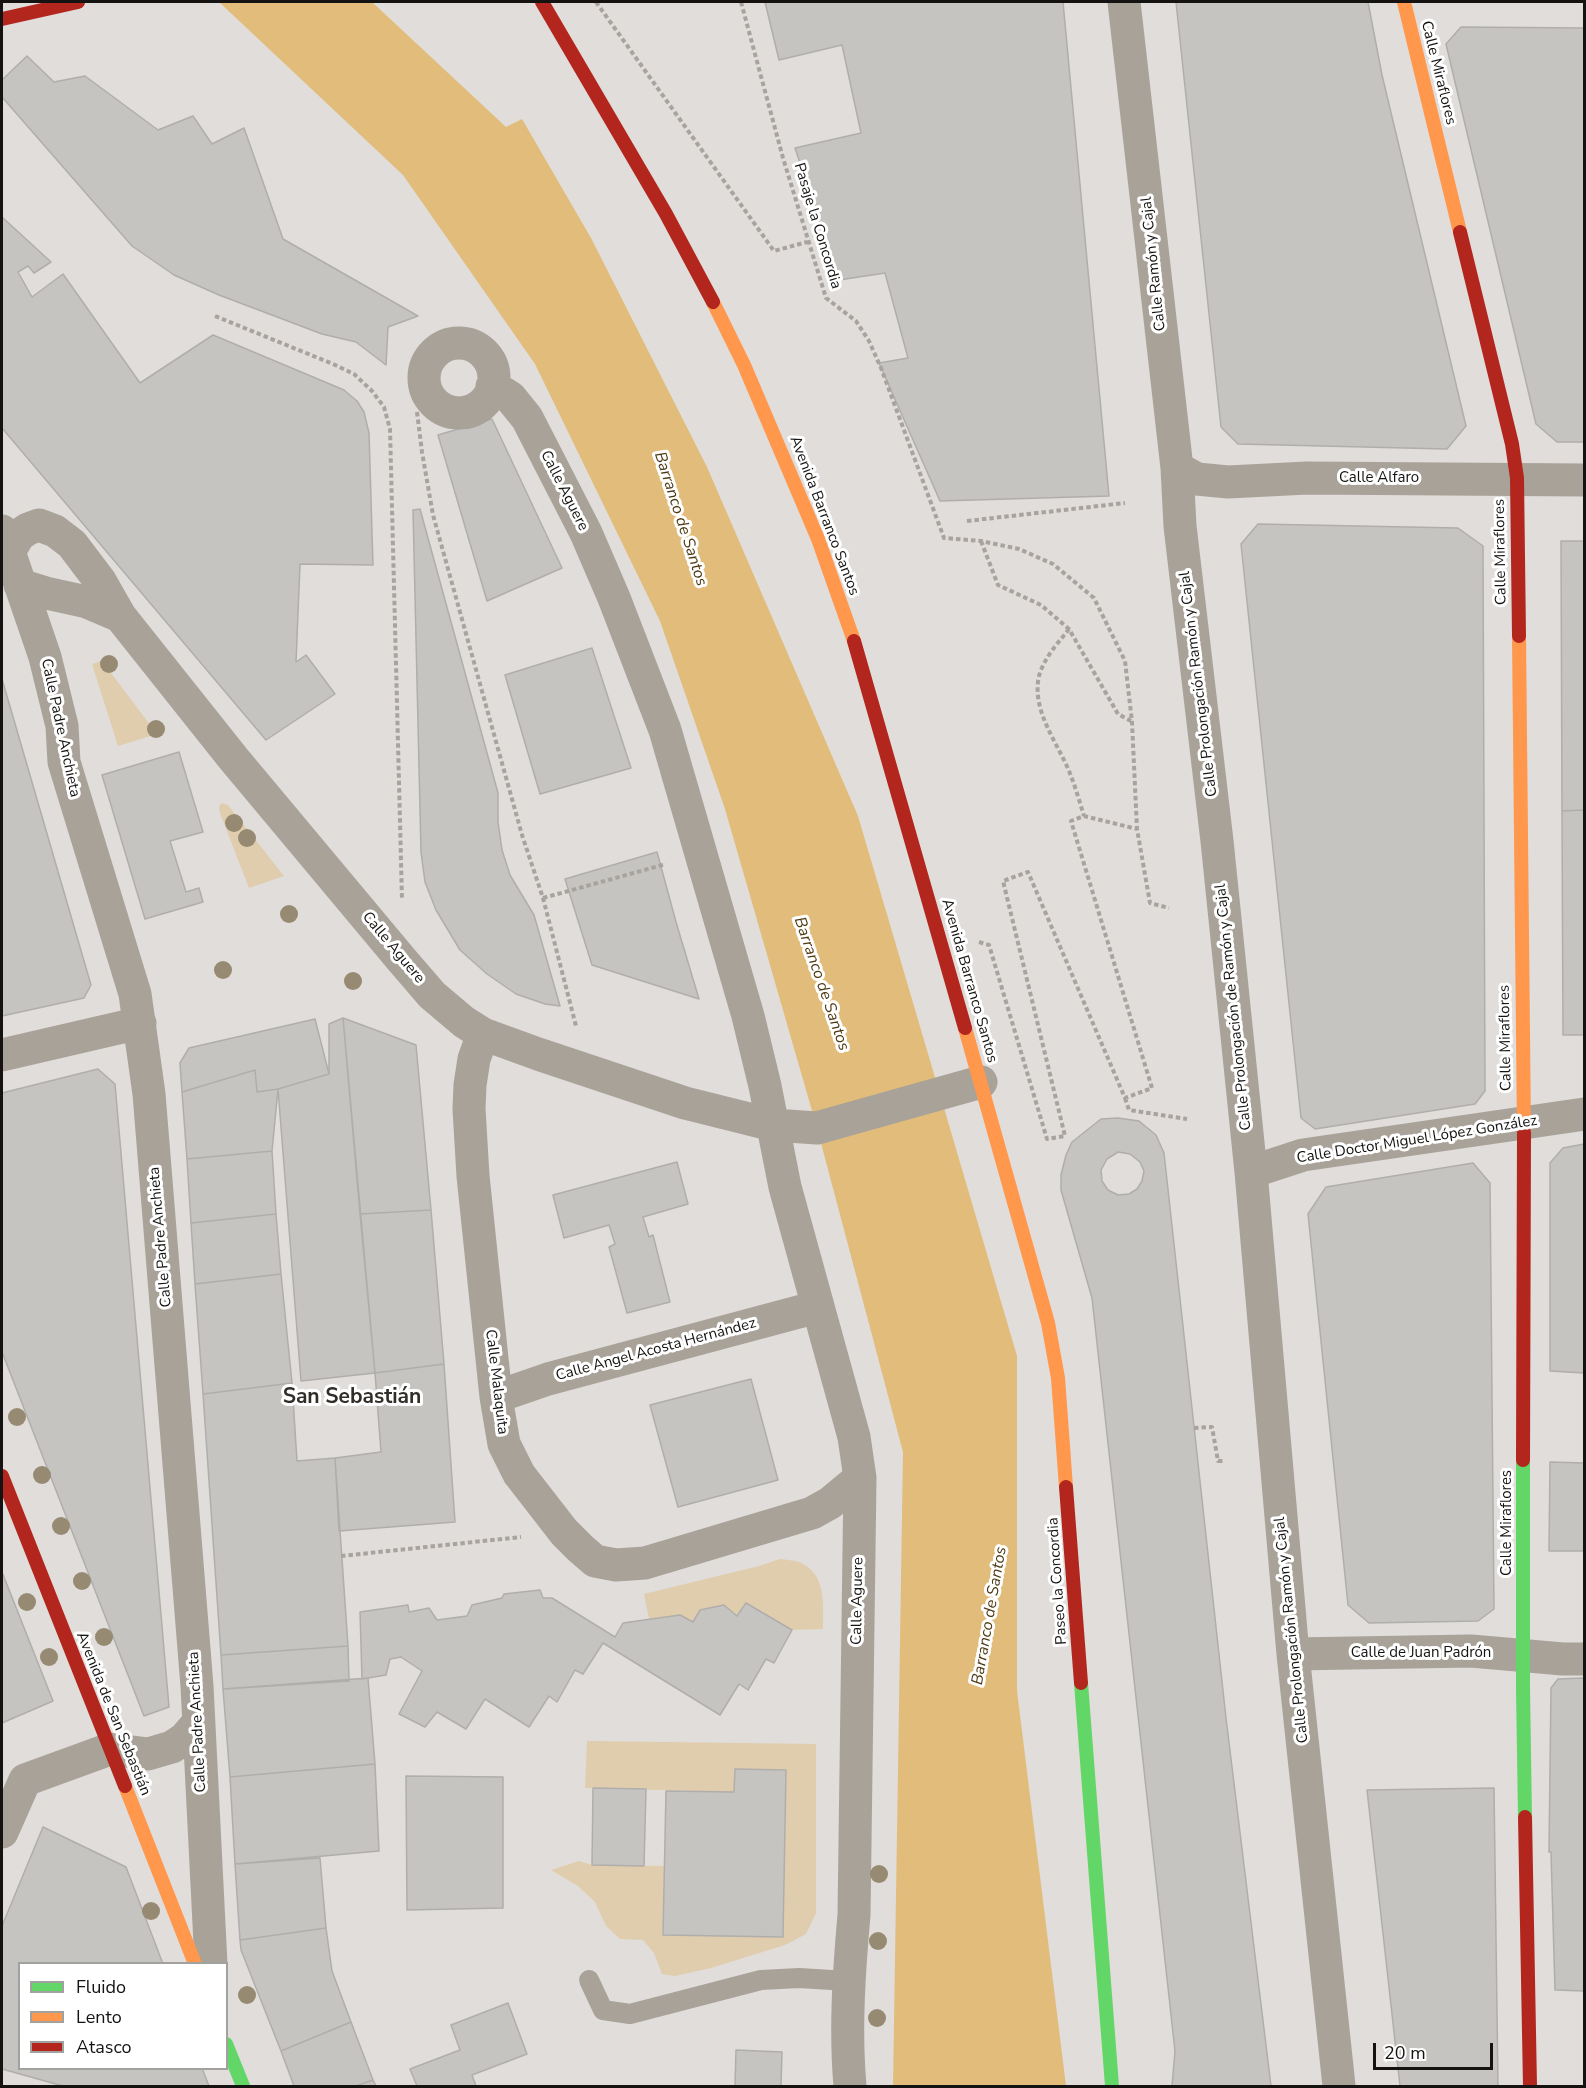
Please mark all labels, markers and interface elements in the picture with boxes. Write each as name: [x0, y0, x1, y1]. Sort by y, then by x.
street label: Calle Miraflores: [1416, 19, 1460, 127]
street label: Pasaje la Concordia: [789, 161, 845, 291]
street label: Calle Ramón y Cajal: [1138, 196, 1170, 332]
street label: Avenida Barranco Santos: [785, 434, 863, 598]
street label: Calle Aguere: [536, 448, 592, 534]
water label: Barranco de Santos: [649, 449, 711, 589]
street label: Calle Alfaro: [1339, 469, 1419, 487]
street label: Calle Miraflores: [1491, 499, 1511, 605]
street label: Calle Prolongación Ramón y Cajal: [1176, 570, 1222, 798]
street label: Calle Padre Anchieta: [37, 657, 83, 799]
street label: Calle Prolongación de Ramón y Cajal: [1212, 883, 1256, 1131]
street label: Avenida Barranco Santos: [937, 897, 1001, 1065]
street label: Calle Aguere: [358, 909, 428, 987]
water label: Barranco de Santos: [789, 915, 853, 1053]
street label: Calle Miraflores: [1496, 985, 1516, 1091]
street label: Calle Doctor Miguel López González: [1296, 1112, 1538, 1168]
street label: Calle Padre Anchieta: [146, 1166, 176, 1308]
street label: Calle Angel Acosta Hernández: [554, 1315, 758, 1385]
street label: Calle Malaquita: [481, 1329, 511, 1435]
district label: San Sebastián: [283, 1385, 421, 1411]
street label: Calle Miraflores: [1498, 1470, 1516, 1576]
street label: Calle Prolongación Ramón y Cajal: [1271, 1516, 1313, 1744]
street label: Paseo la Concordia: [1045, 1517, 1071, 1645]
water label: Barranco de Santos: [968, 1545, 1012, 1687]
street label: Calle Aguere: [848, 1557, 868, 1645]
street label: Avenida de San Sebastián: [72, 1629, 154, 1799]
street label: Calle de Juan Padrón: [1351, 1644, 1491, 1662]
street label: Calle Padre Anchieta: [185, 1651, 211, 1793]
legend: [18, 1962, 228, 2070]
text: Fluido: [76, 1975, 126, 1999]
text: Lento: [76, 2005, 122, 2029]
scale bar: [1376, 2031, 1496, 2069]
text: Atasco: [76, 2035, 132, 2059]
text: 20 m: [1384, 2041, 1426, 2065]

